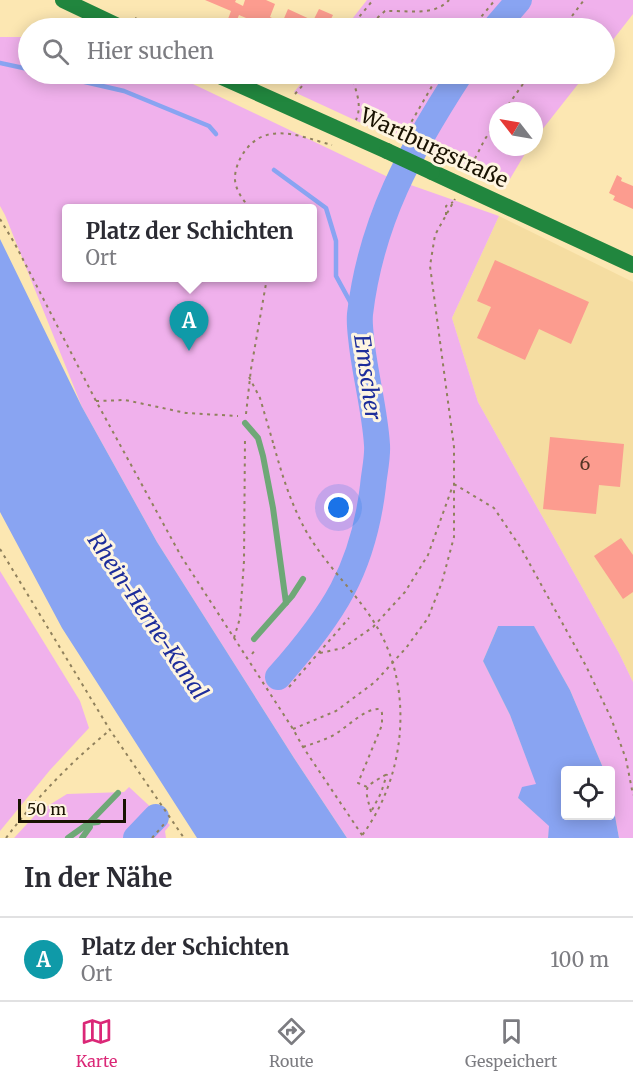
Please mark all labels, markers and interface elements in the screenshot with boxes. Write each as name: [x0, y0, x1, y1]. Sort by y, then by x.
search box: [18, 18, 615, 84]
icon: search: [39, 35, 72, 68]
text: Hier suchen: [87, 37, 214, 65]
street label: Wartburgstraße: [355, 101, 513, 194]
north arrow: [489, 102, 543, 156]
popup: [62, 204, 317, 282]
text: Platz der Schichten: [85, 217, 294, 245]
text: Ort: [85, 245, 117, 270]
pin: A: [170, 302, 208, 351]
water label: Emscher: [348, 333, 388, 422]
house number: 6: [580, 452, 591, 475]
your location: [324, 493, 353, 522]
water label: Rhein-Herne-Kanal: [82, 527, 214, 705]
map controls: [561, 766, 615, 820]
button: locate: [561, 766, 615, 820]
scale bar: [18, 796, 126, 824]
text: 50 m: [27, 799, 66, 819]
text: In der Nähe: [24, 861, 172, 894]
text: Platz der Schichten: [81, 933, 289, 961]
text: A: [36, 947, 51, 972]
text: 100 m: [550, 947, 609, 972]
text: Ort: [81, 961, 112, 986]
tab: Karte: [76, 1015, 117, 1071]
tab: Route: [269, 1015, 313, 1071]
tab: Gespeichert: [465, 1015, 557, 1071]

